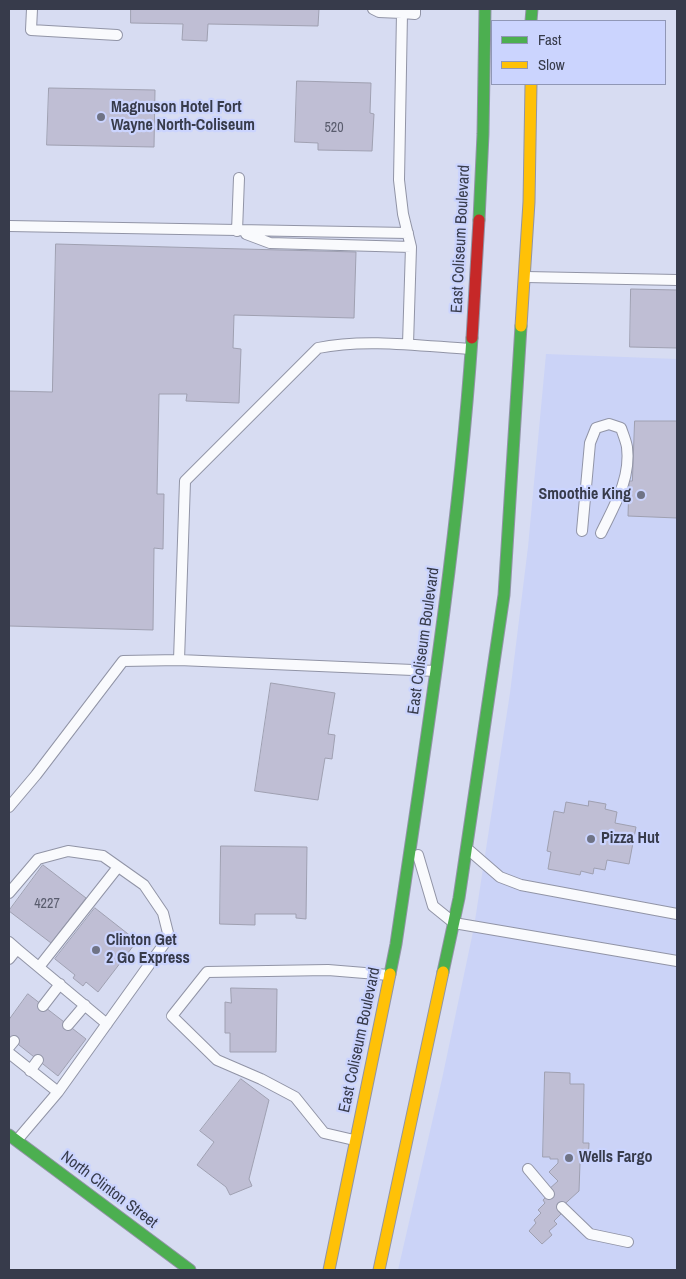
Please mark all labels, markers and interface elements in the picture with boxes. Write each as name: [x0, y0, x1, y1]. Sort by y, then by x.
legend: [491, 20, 666, 85]
text: Fast: [538, 29, 561, 50]
text: Slow: [538, 54, 565, 75]
place label: Magnuson Hotel Fort Wayne North-Coliseum: [111, 98, 255, 136]
marker: Magnuson Hotel Fort Wayne North-Coliseum: [95, 111, 107, 123]
house number: 520: [324, 120, 344, 136]
street label: East Coliseum Boulevard: [448, 165, 474, 313]
place label: Smoothie King: [538, 485, 631, 505]
marker: Smoothie King: [635, 489, 647, 501]
street label: East Coliseum Boulevard: [404, 566, 444, 716]
place label: Pizza Hut: [601, 829, 659, 849]
marker: Pizza Hut: [585, 833, 597, 845]
house number: 4227: [34, 896, 60, 912]
place label: Clinton Get 2 Go Express: [106, 931, 190, 969]
marker: Clinton Get 2 Go Express: [90, 944, 102, 956]
street label: East Coliseum Boulevard: [335, 966, 385, 1114]
street label: North Clinton Street: [57, 1147, 161, 1233]
place label: Wells Fargo: [579, 1148, 653, 1168]
marker: Wells Fargo: [563, 1152, 575, 1164]

